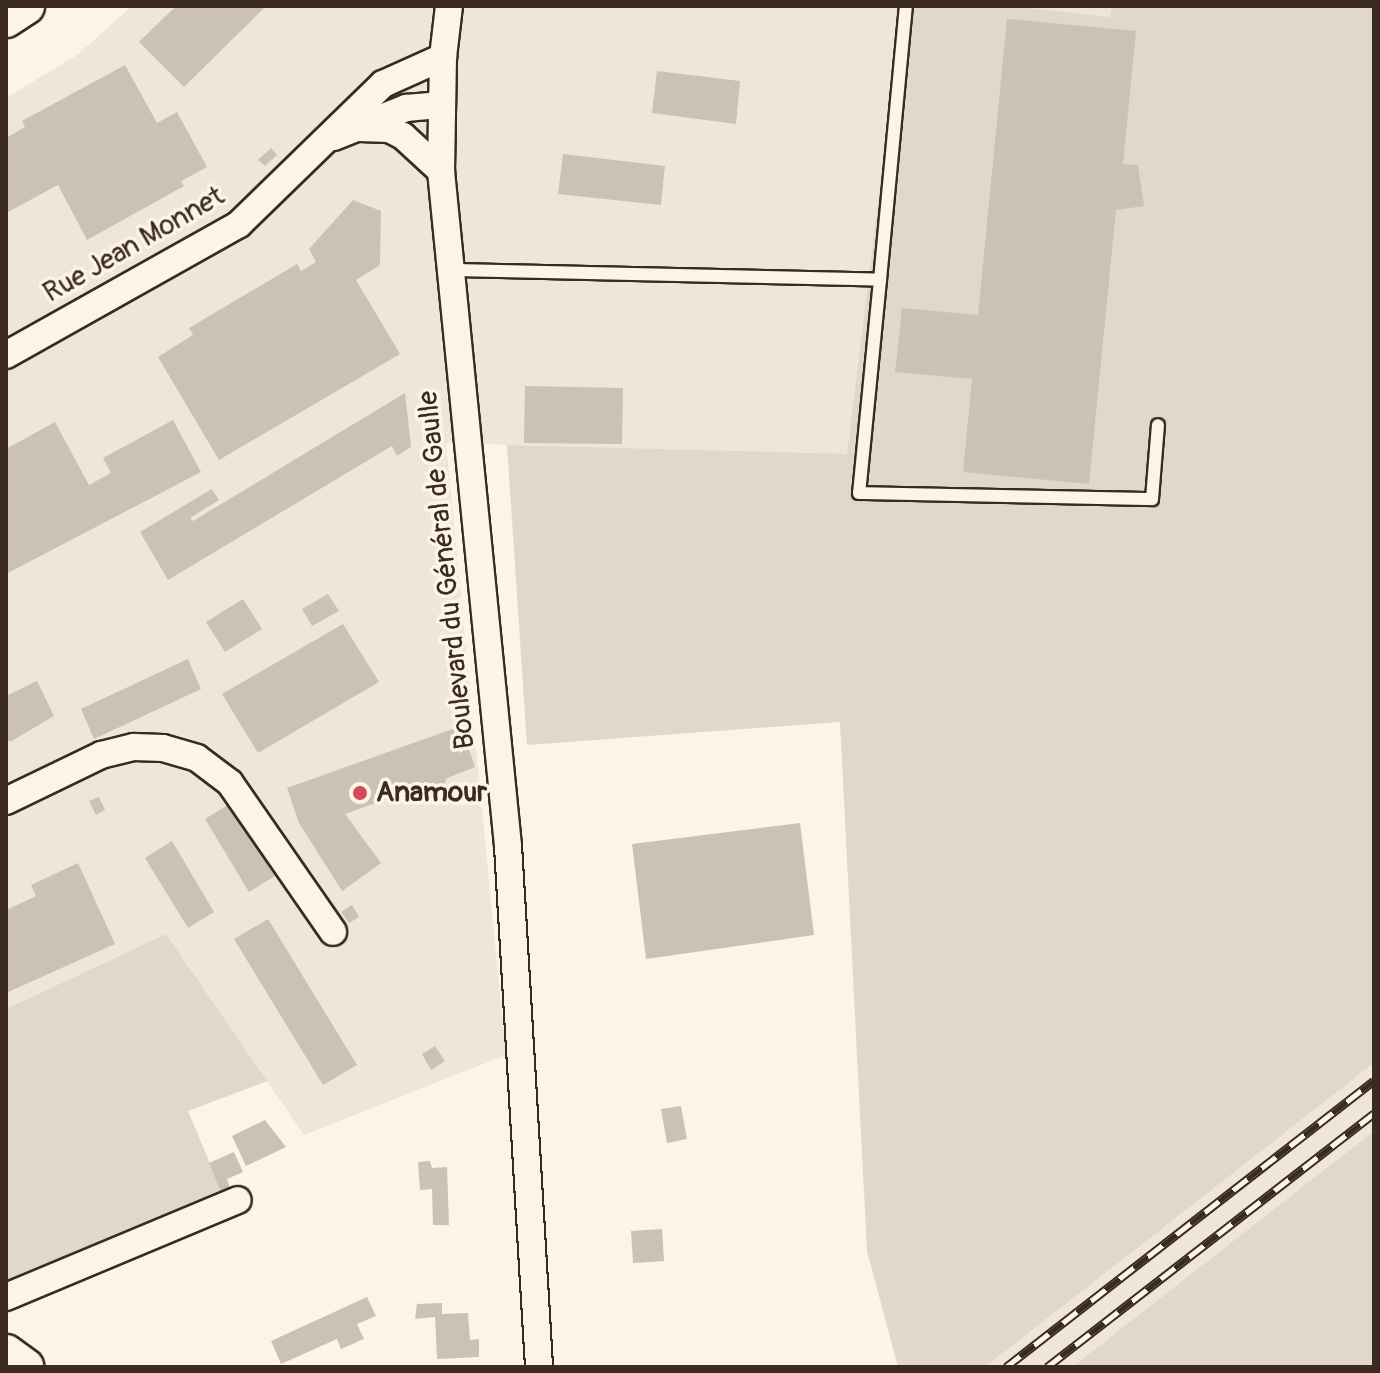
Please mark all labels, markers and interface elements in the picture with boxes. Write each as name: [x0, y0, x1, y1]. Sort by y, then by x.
street label: Rue Jean Monnet: [38, 180, 230, 310]
street label: Boulevard du Général de Gaulle: [411, 389, 483, 751]
place label: Anamour: [376, 776, 487, 810]
marker: Anamour: [351, 784, 369, 802]

